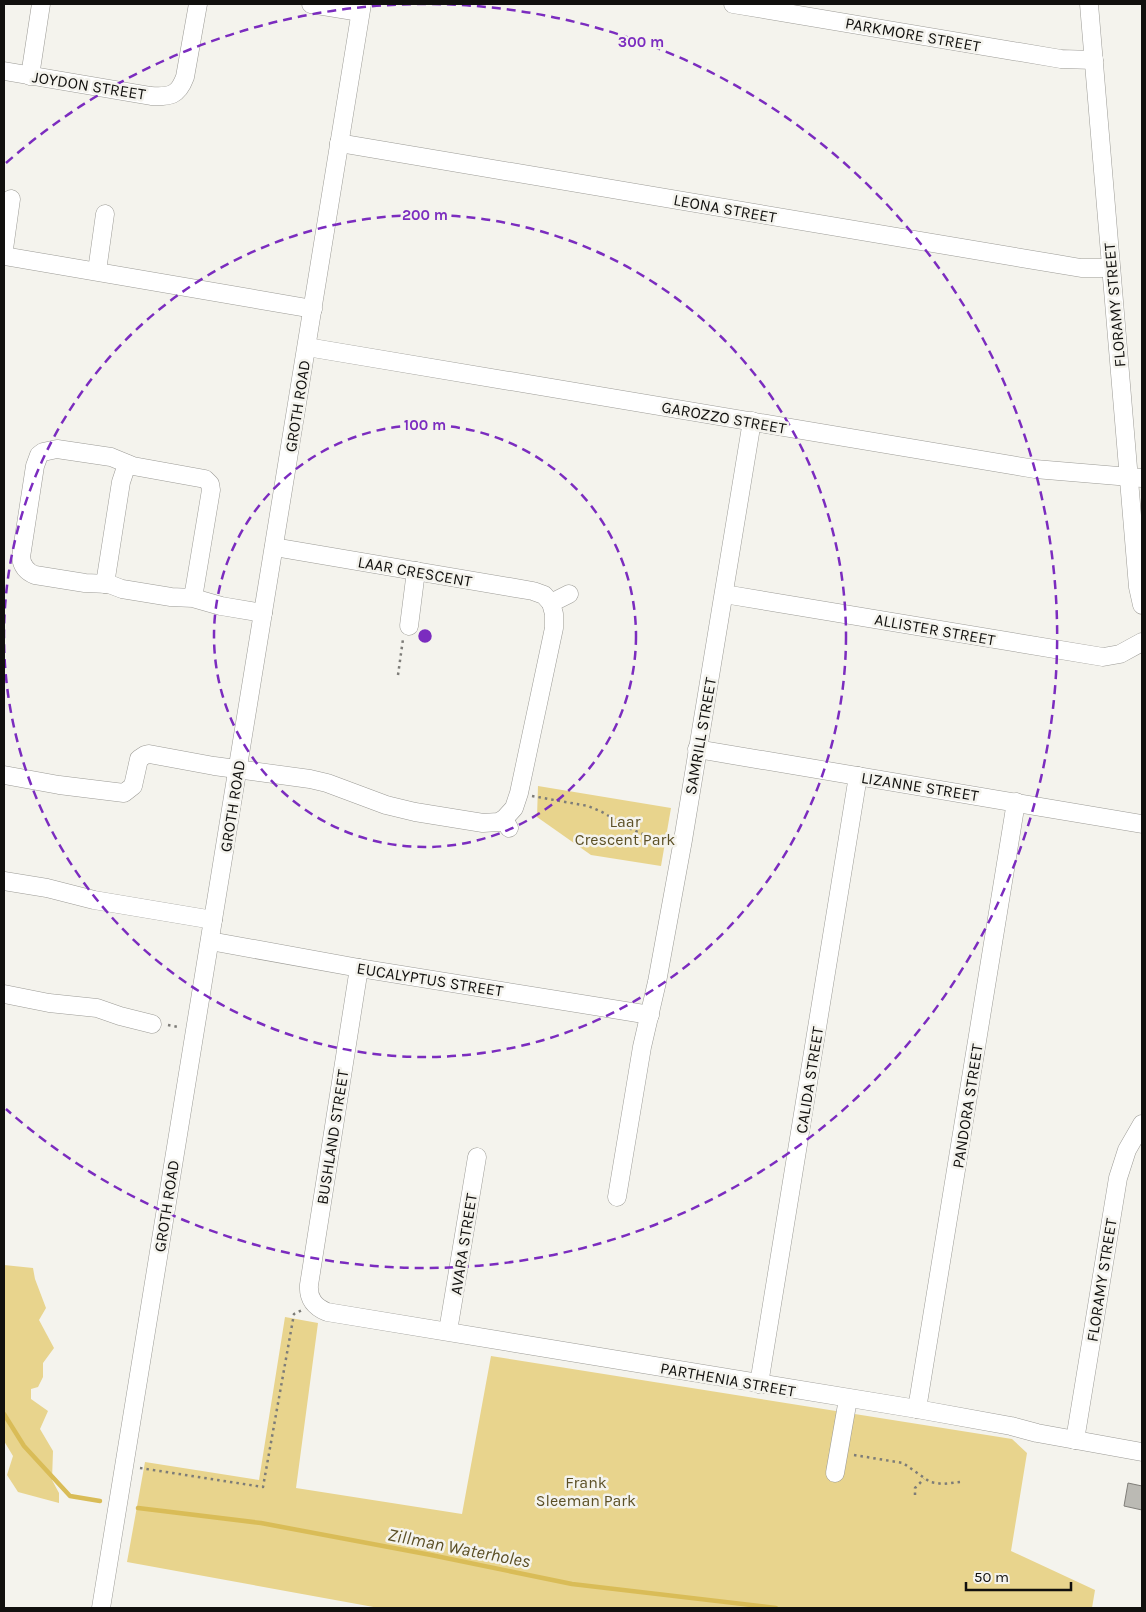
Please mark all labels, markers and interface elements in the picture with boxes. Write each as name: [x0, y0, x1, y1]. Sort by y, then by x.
street label: PARKMORE STREET: [844, 13, 982, 56]
text: 300 m: [618, 33, 664, 51]
street label: JOYDON STREET: [31, 67, 147, 104]
street label: LEONA STREET: [672, 190, 778, 227]
text: 200 m: [402, 206, 448, 224]
street label: FLORAMY STREET: [1100, 242, 1129, 368]
street label: GROTH ROAD: [281, 359, 314, 453]
street label: GAROZZO STREET: [660, 397, 788, 438]
text: 100 m: [404, 416, 446, 434]
street label: LAAR CRESCENT: [356, 552, 473, 591]
street label: ALLISTER STREET: [873, 610, 997, 649]
centre of rings: [416, 627, 434, 645]
street label: SAMRILL STREET: [681, 676, 720, 796]
street label: GROTH ROAD: [216, 759, 249, 853]
street label: LIZANNE STREET: [860, 768, 980, 805]
park label: Laar Crescent Park: [575, 812, 675, 849]
street label: EUCALYPTUS STREET: [355, 959, 504, 1000]
street label: CALIDA STREET: [792, 1025, 827, 1135]
street label: PANDORA STREET: [948, 1043, 987, 1170]
street label: BUSHLAND STREET: [312, 1068, 353, 1206]
street label: GROTH ROAD: [150, 1159, 183, 1253]
street label: AVARA STREET: [446, 1192, 481, 1296]
street label: FLORAMY STREET: [1082, 1217, 1121, 1343]
street label: PARTHENIA STREET: [659, 1358, 797, 1401]
park label: Frank Sleeman Park: [536, 1473, 636, 1510]
water label: Zillman Waterholes: [386, 1523, 532, 1573]
scale bar: [966, 1560, 1071, 1592]
text: 50 m: [974, 1568, 1009, 1586]

